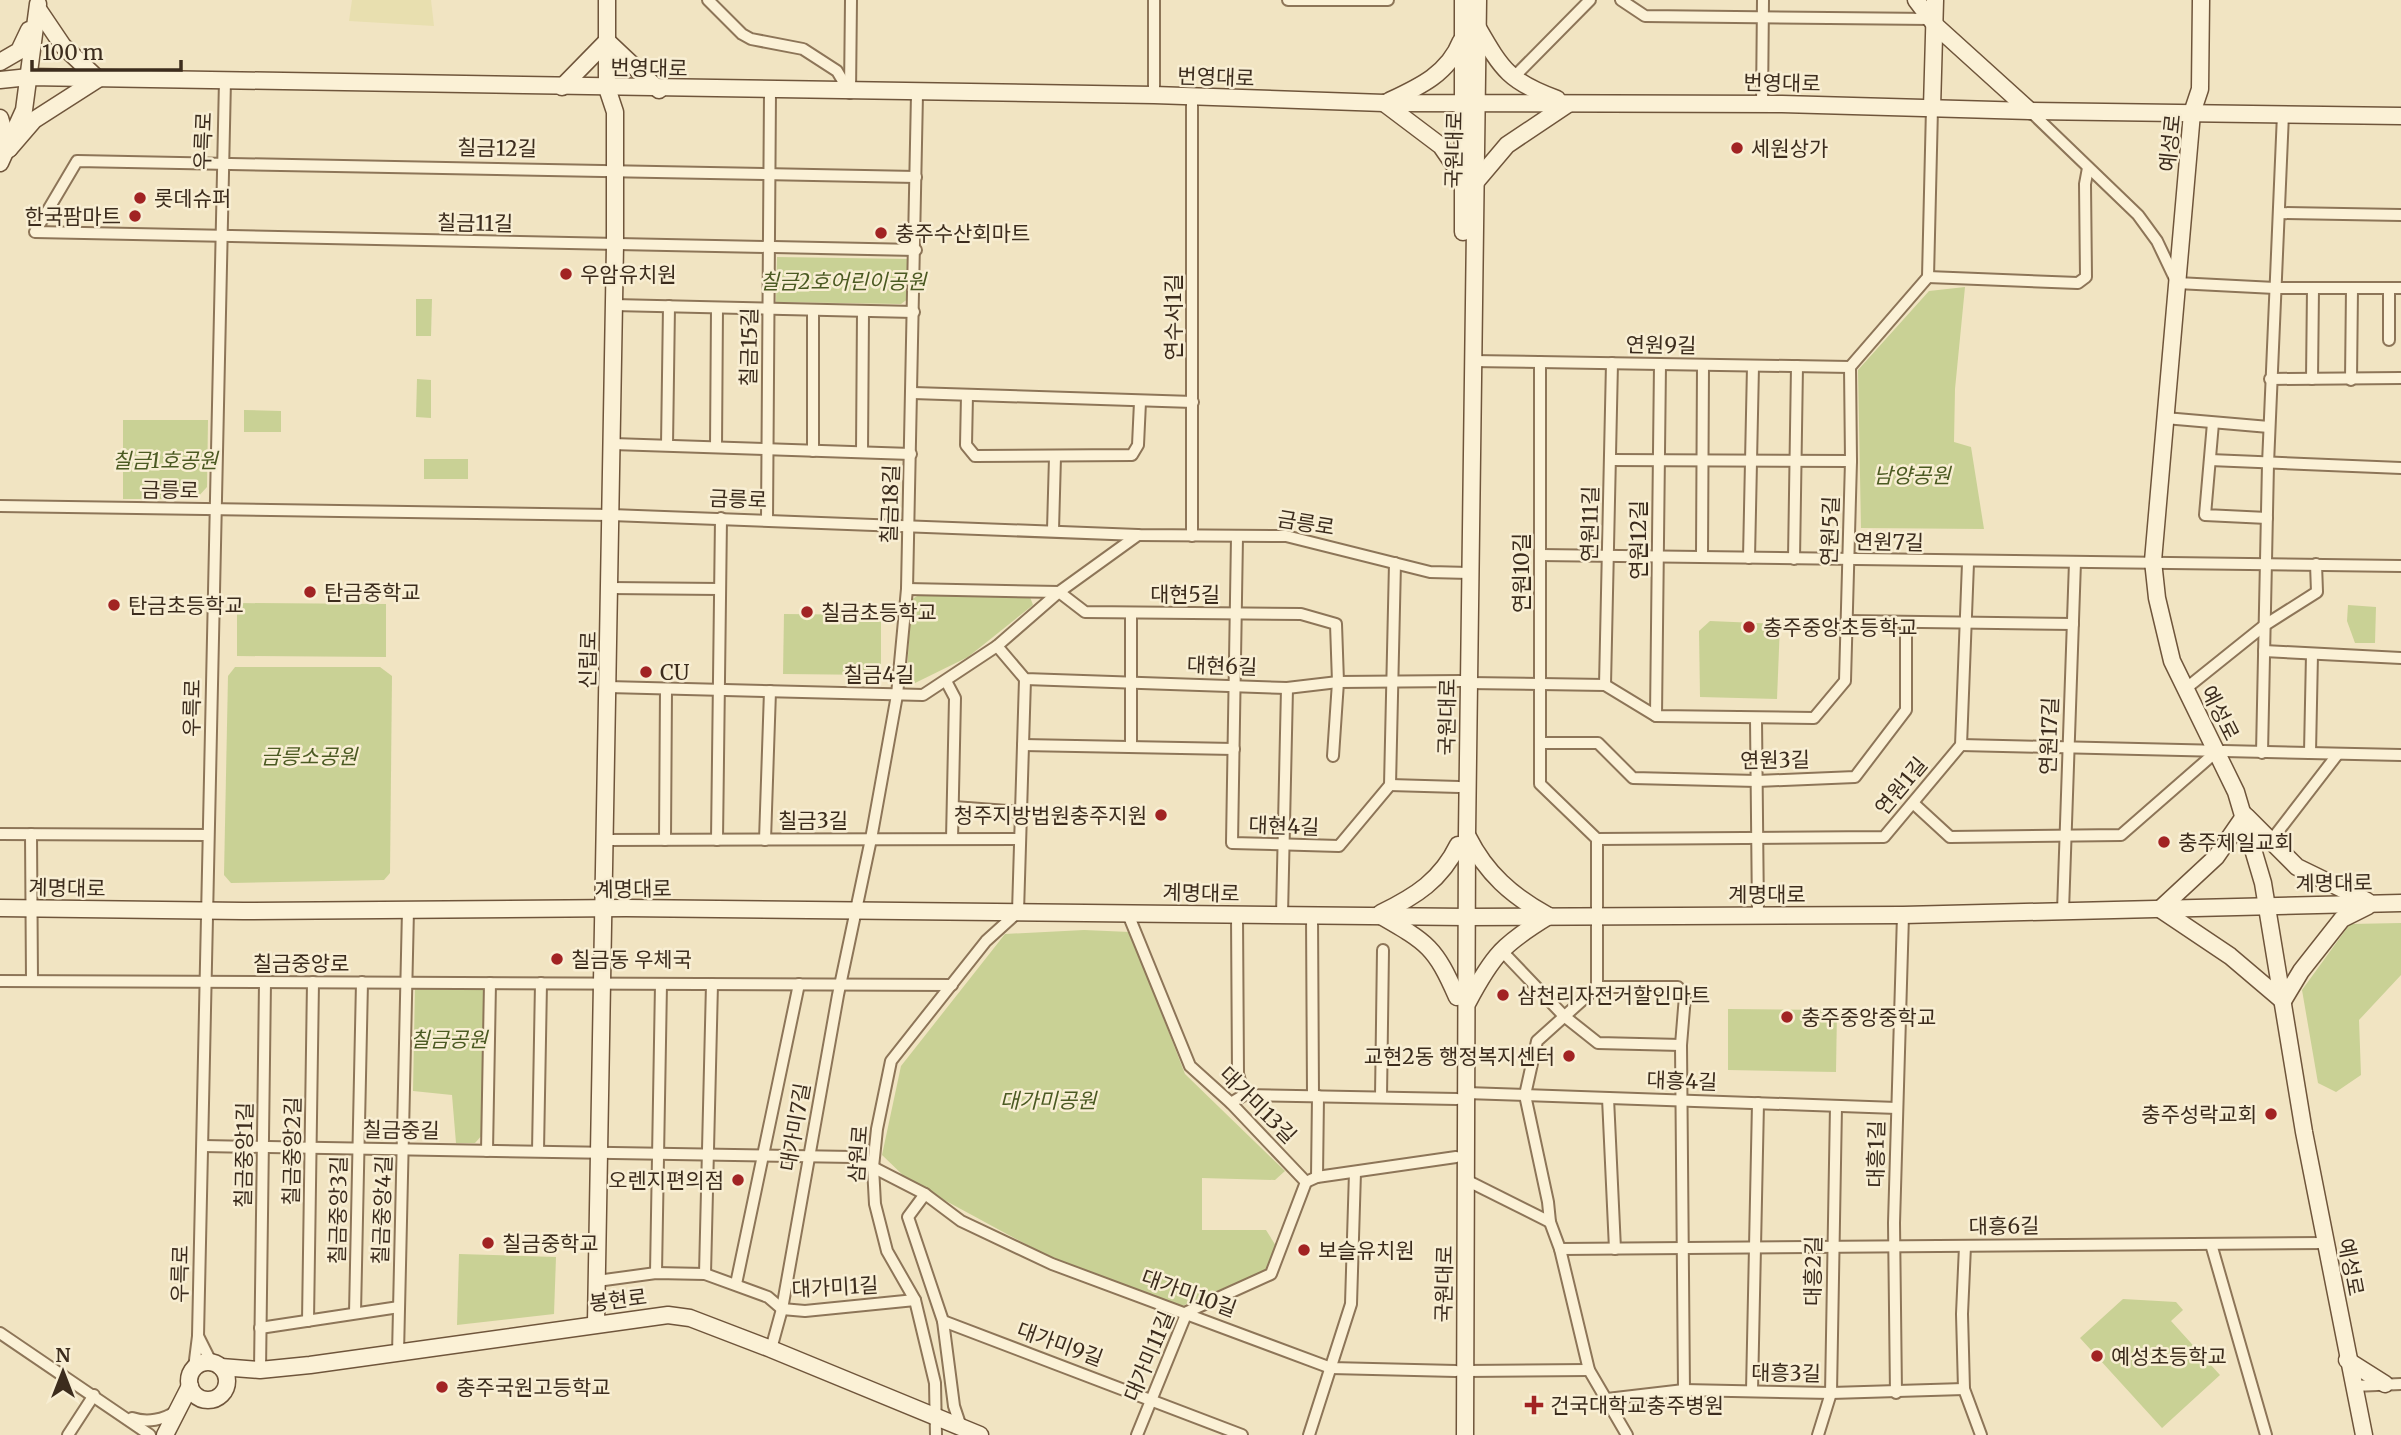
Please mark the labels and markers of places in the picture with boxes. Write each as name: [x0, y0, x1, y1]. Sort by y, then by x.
place label: 세원상가: [1751, 135, 1828, 162]
marker: 세원상가: [1729, 140, 1745, 156]
place label: 롯데슈퍼: [154, 185, 231, 212]
marker: 롯데슈퍼: [132, 190, 148, 206]
place label: 한국팜마트: [24, 203, 121, 230]
marker: 한국팜마트: [127, 208, 143, 224]
place label: 충주수산회마트: [895, 220, 1030, 247]
marker: 충주수산회마트: [873, 225, 889, 241]
place label: 우암유치원: [580, 261, 677, 288]
marker: 우암유치원: [558, 266, 574, 282]
place label: 탄금중학교: [324, 579, 421, 606]
marker: 탄금중학교: [302, 584, 318, 600]
place label: 탄금초등학교: [128, 592, 244, 619]
marker: 탄금초등학교: [106, 597, 122, 613]
place label: 칠금초등학교: [821, 599, 937, 626]
marker: 칠금초등학교: [799, 604, 815, 620]
place label: 충주중앙초등학교: [1763, 614, 1918, 641]
marker: 충주중앙초등학교: [1741, 619, 1757, 635]
place label: CU: [660, 659, 690, 686]
marker: CU: [638, 664, 654, 680]
place label: 청주지방법원충주지원: [954, 802, 1147, 829]
marker: 청주지방법원충주지원: [1153, 807, 1169, 823]
place label: 충주제일교회: [2178, 829, 2294, 856]
marker: 충주제일교회: [2156, 834, 2172, 850]
place label: 칠금동 우체국: [571, 946, 692, 973]
marker: 칠금동 우체국: [549, 951, 565, 967]
place label: 삼천리자전거할인마트: [1517, 982, 1710, 1009]
marker: 삼천리자전거할인마트: [1495, 987, 1511, 1003]
place label: 충주중앙중학교: [1801, 1004, 1936, 1031]
marker: 충주중앙중학교: [1779, 1009, 1795, 1025]
place label: 교현2동 행정복지센터: [1364, 1043, 1555, 1070]
marker: 교현2동 행정복지센터: [1561, 1048, 1577, 1064]
place label: 충주성락교회: [2141, 1101, 2257, 1128]
marker: 충주성락교회: [2263, 1106, 2279, 1122]
place label: 오렌지편의점: [608, 1167, 724, 1194]
marker: 오렌지편의점: [730, 1172, 746, 1188]
place label: 칠금중학교: [502, 1230, 599, 1257]
marker: 칠금중학교: [480, 1235, 496, 1251]
place label: 보슬유치원: [1318, 1237, 1415, 1264]
marker: 보슬유치원: [1296, 1242, 1312, 1258]
place label: 예성초등학교: [2111, 1343, 2227, 1370]
marker: 예성초등학교: [2089, 1348, 2105, 1364]
place label: 충주국원고등학교: [456, 1374, 611, 1401]
marker: 충주국원고등학교: [434, 1379, 450, 1395]
place label: 건국대학교충주병원: [1550, 1392, 1724, 1419]
marker: 건국대학교충주병원: [1524, 1395, 1544, 1415]

